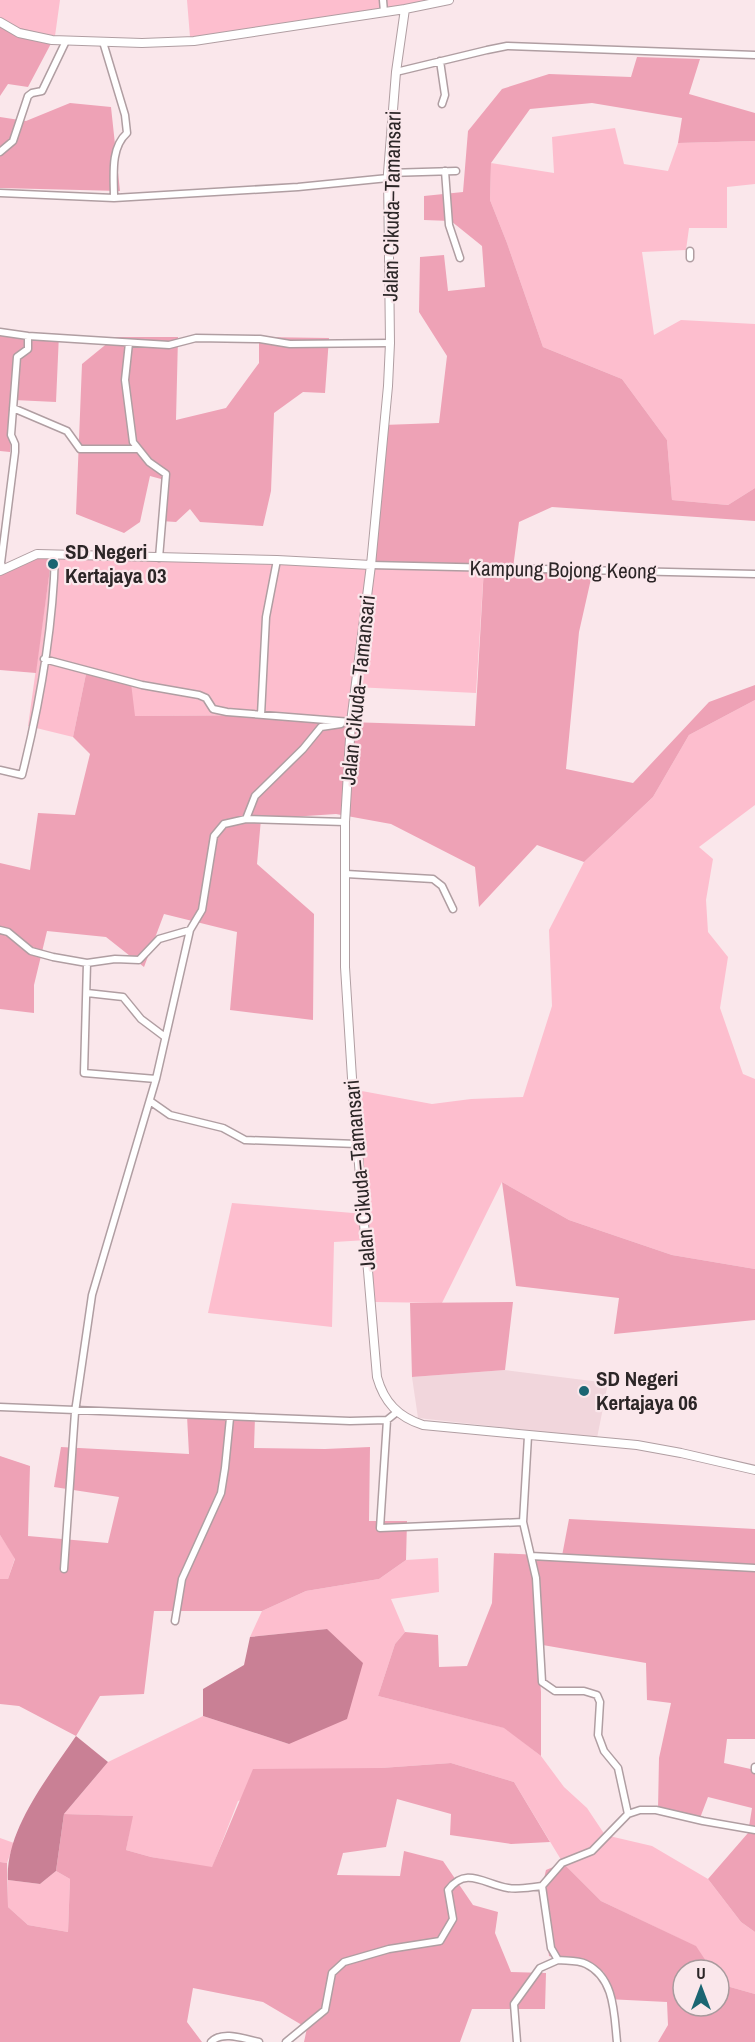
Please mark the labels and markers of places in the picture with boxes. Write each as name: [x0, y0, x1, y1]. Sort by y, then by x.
place label: SD Negeri Kertajaya 03: [65, 537, 166, 590]
marker: SD Negeri Kertajaya 03: [46, 557, 60, 571]
place label: SD Negeri Kertajaya 06: [596, 1364, 697, 1417]
marker: SD Negeri Kertajaya 06: [577, 1384, 591, 1398]

